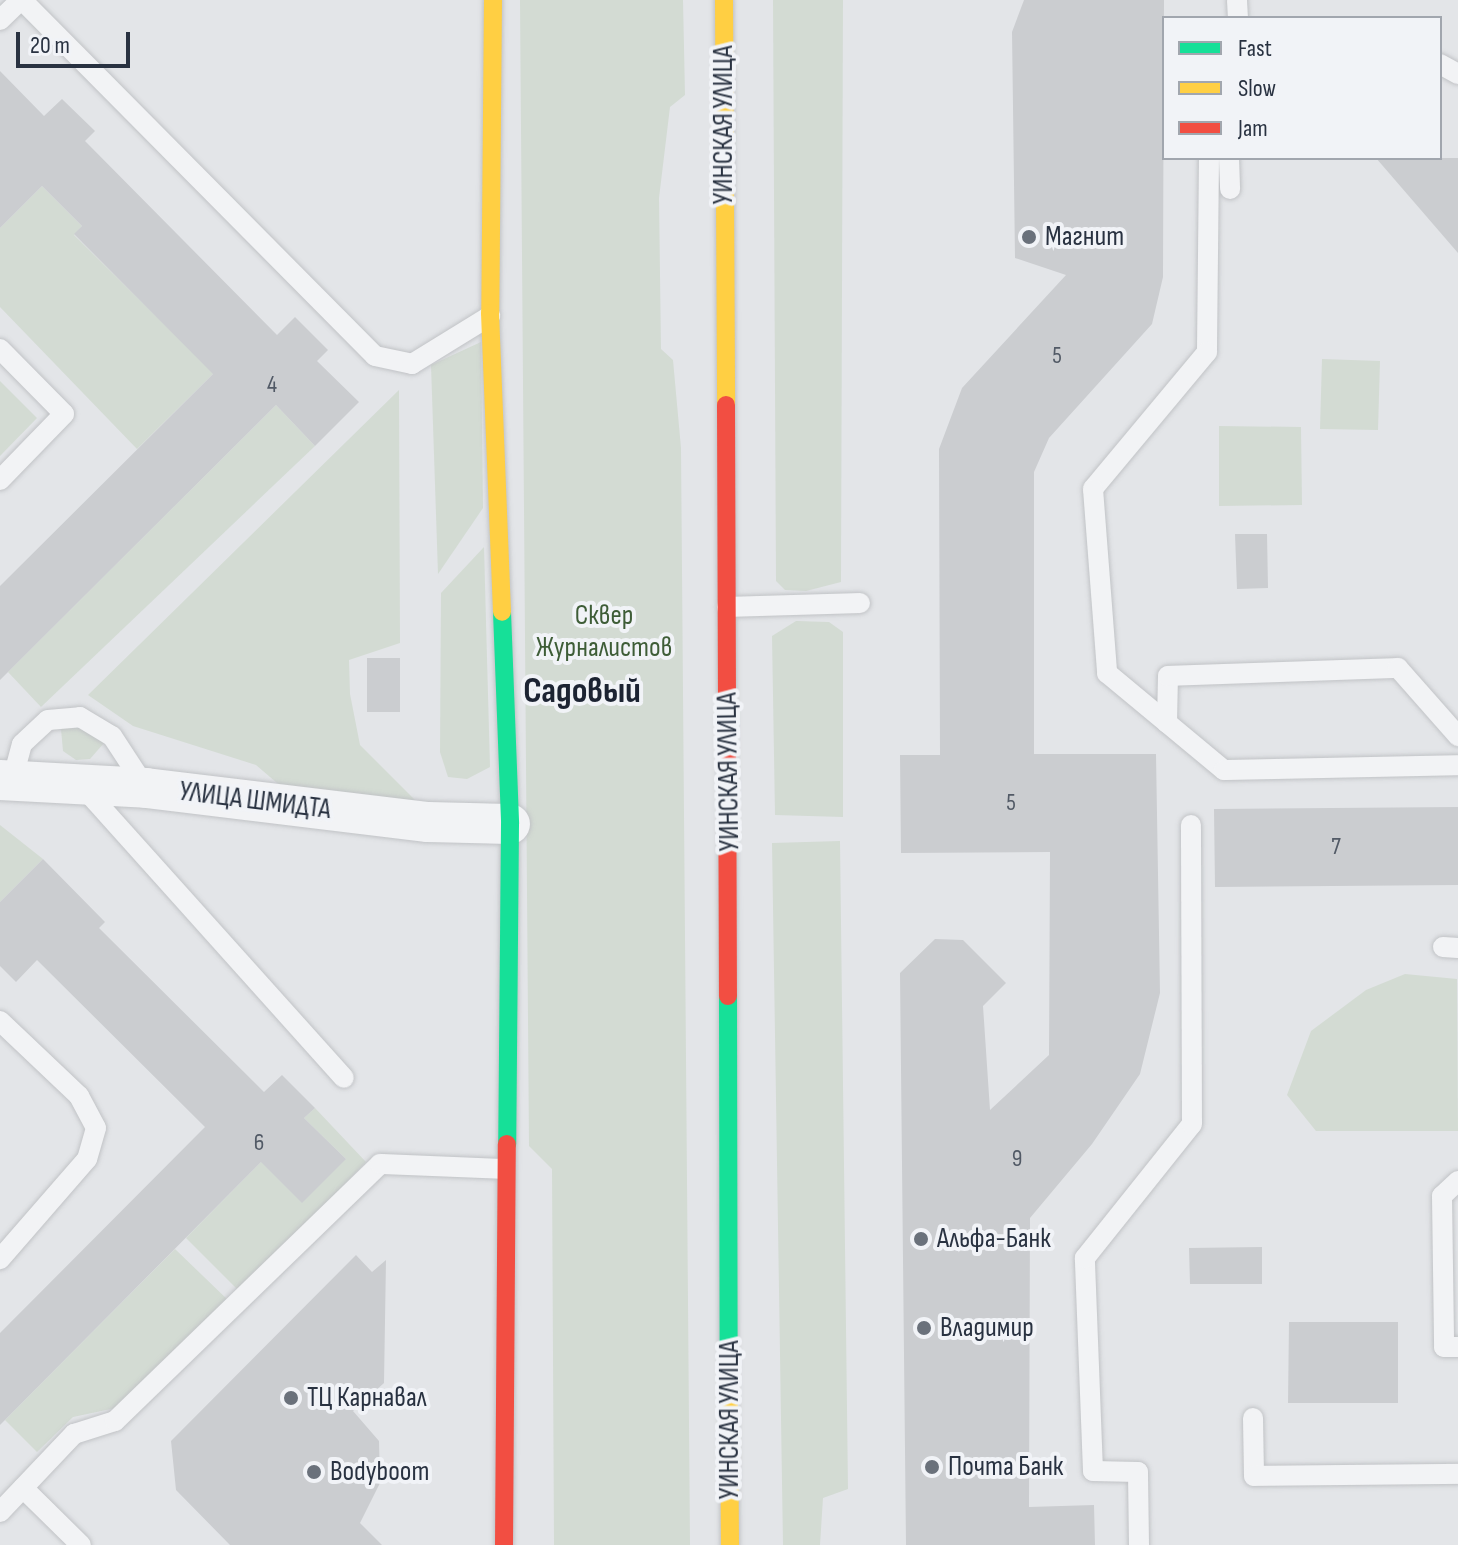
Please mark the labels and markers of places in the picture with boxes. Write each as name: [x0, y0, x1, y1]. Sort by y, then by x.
place label: Магнит: [1045, 220, 1124, 254]
marker: Магнит: [1020, 228, 1038, 246]
place label: Альфа-Банк: [937, 1222, 1051, 1256]
marker: Альфа-Банк: [912, 1230, 930, 1248]
place label: Владимир: [940, 1311, 1034, 1345]
marker: Владимир: [915, 1319, 933, 1337]
place label: ТЦ Карнавал: [307, 1381, 427, 1415]
marker: ТЦ Карнавал: [282, 1389, 300, 1407]
place label: Почта Банк: [948, 1450, 1063, 1484]
place label: Bodyboom: [330, 1455, 429, 1489]
marker: Почта Банк: [923, 1458, 941, 1476]
marker: Bodyboom: [305, 1463, 323, 1481]

